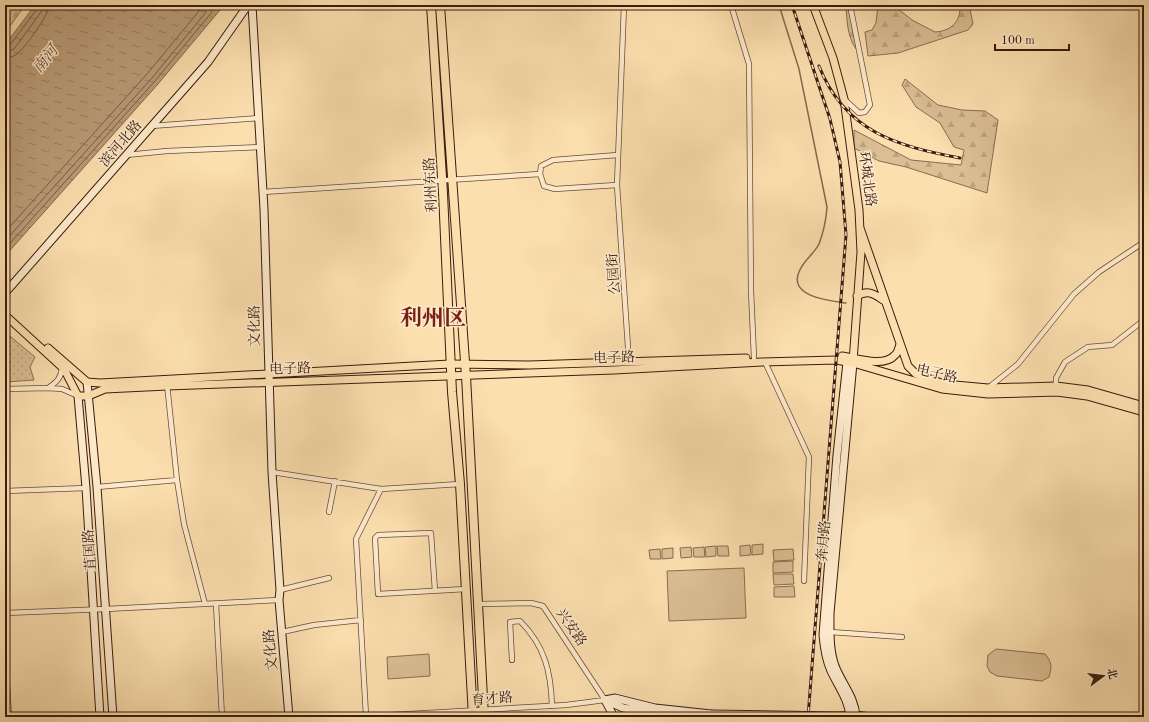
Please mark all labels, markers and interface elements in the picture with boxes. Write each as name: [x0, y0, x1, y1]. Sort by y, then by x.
scale bar: [995, 26, 1069, 52]
text: 100 m: [1001, 35, 1035, 47]
water label: 南河: [29, 40, 63, 76]
street label: 滨河北路: [96, 117, 144, 169]
street label: 环城北路: [856, 150, 879, 208]
street label: 利州东路: [422, 157, 439, 213]
street label: 公园街: [605, 252, 622, 295]
street label: 文化路: [247, 305, 262, 347]
district label: 利州区: [400, 306, 466, 330]
street label: 电子路: [593, 349, 635, 366]
street label: 电子路: [269, 360, 311, 377]
street label: 电子路: [915, 361, 959, 386]
street label: 奔月路: [814, 519, 833, 563]
street label: 苴国路: [81, 528, 98, 571]
street label: 兴安路: [554, 606, 590, 649]
street label: 文化路: [261, 628, 280, 672]
north arrow: [1083, 656, 1123, 696]
text: 北: [1104, 667, 1119, 681]
street label: 育才路: [471, 690, 514, 707]

